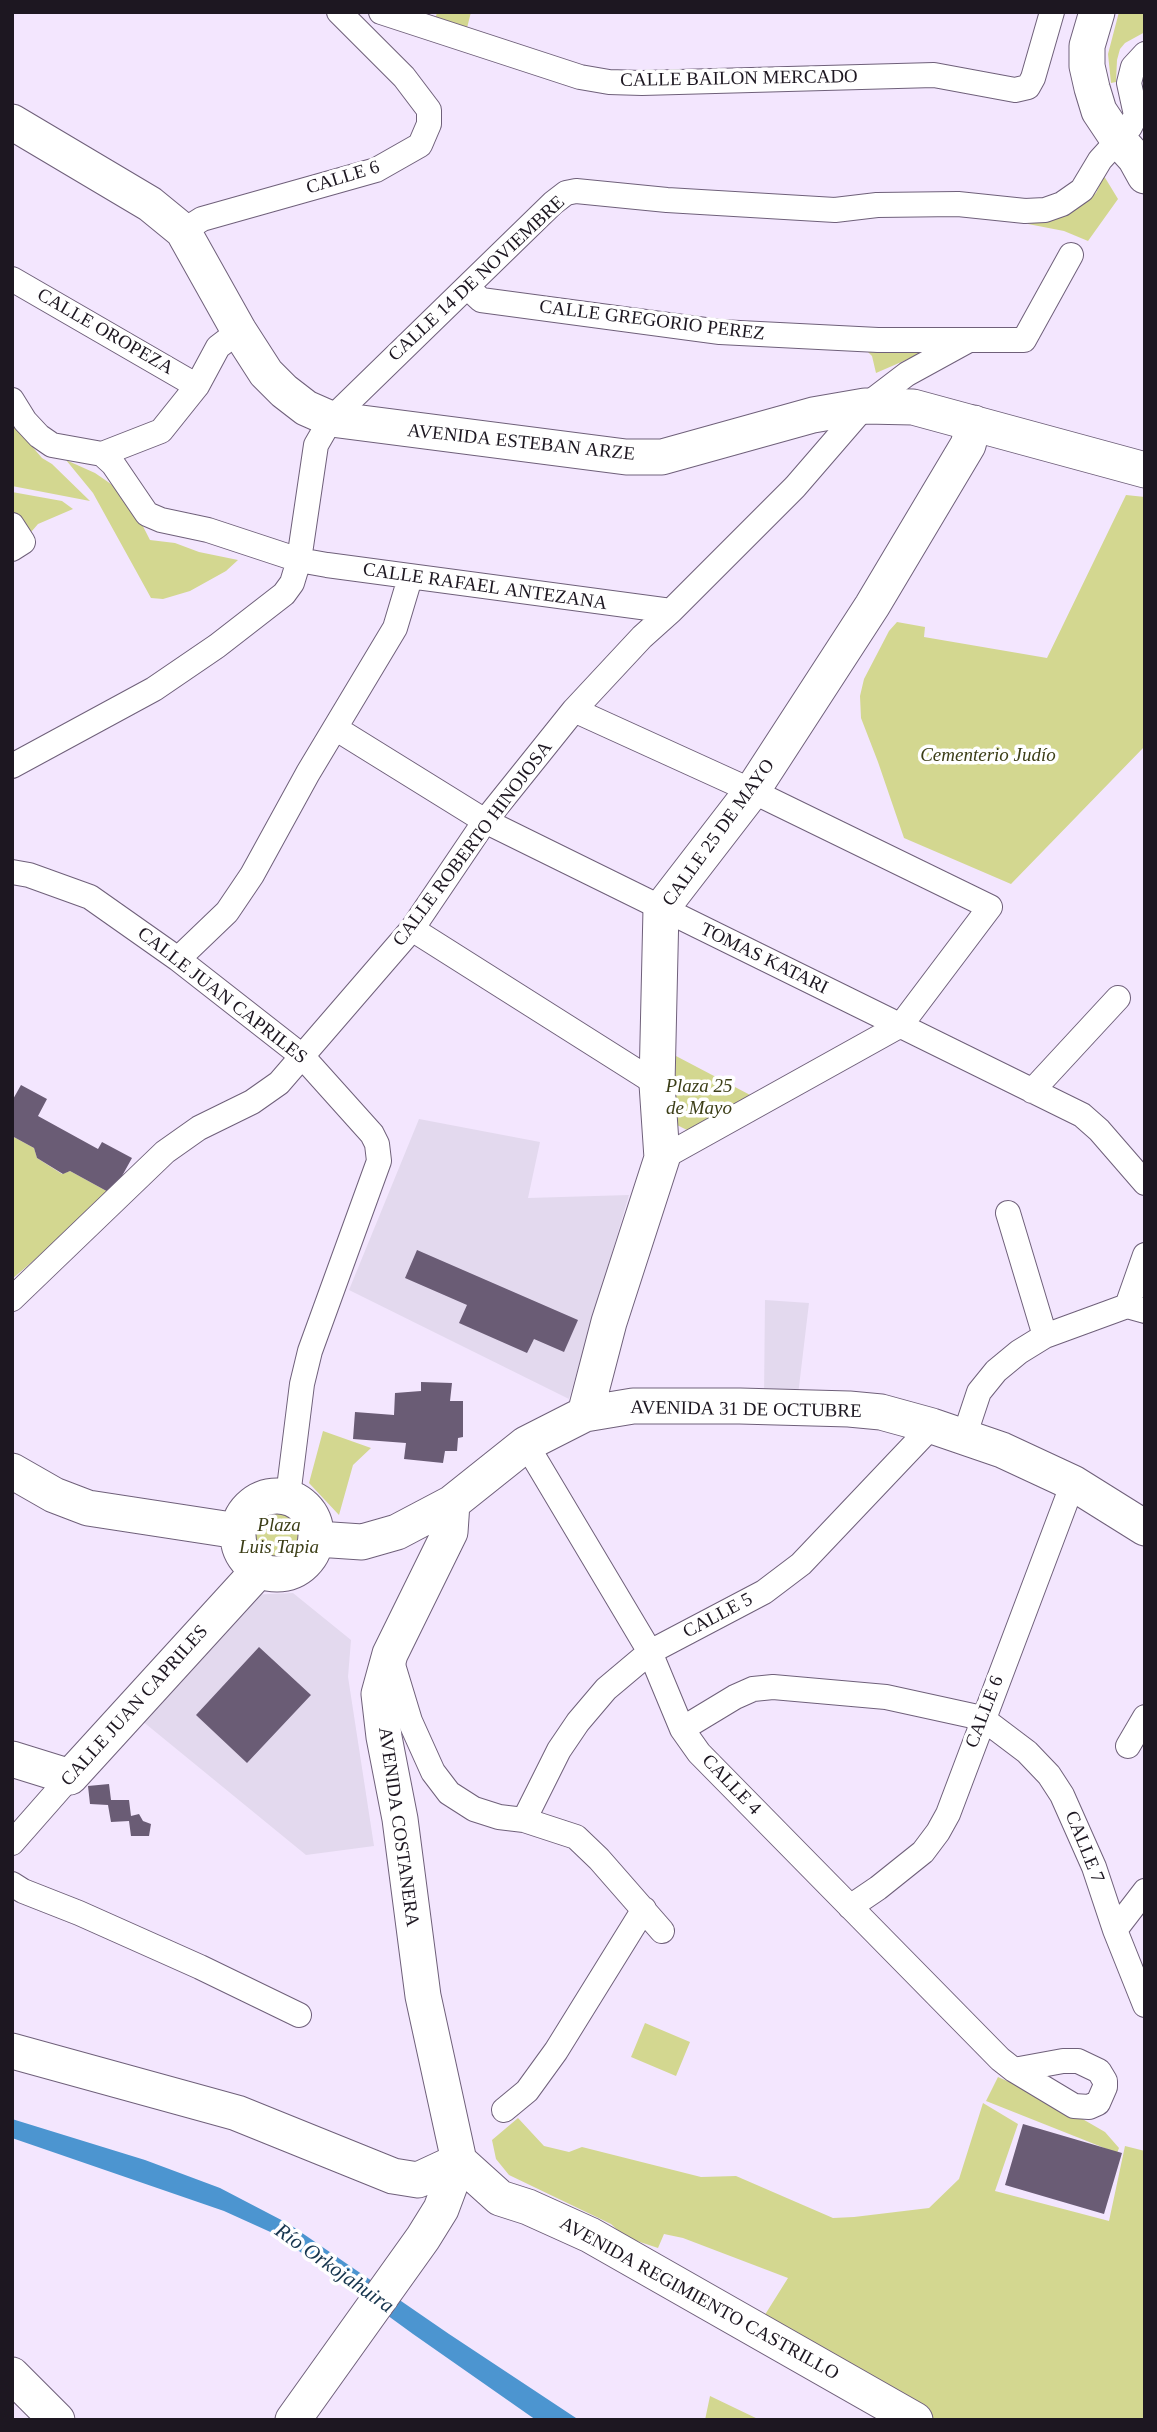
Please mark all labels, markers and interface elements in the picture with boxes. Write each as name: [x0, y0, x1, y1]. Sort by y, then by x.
street label: CALLE BAILON MERCADO: [620, 66, 858, 92]
street label: CALLE 6: [304, 156, 382, 200]
street label: CALLE 14 DE NOVIEMBRE: [384, 191, 570, 367]
street label: CALLE OROPEZA: [33, 284, 177, 380]
street label: CALLE GREGORIO PEREZ: [538, 296, 766, 346]
street label: AVENIDA ESTEBAN ARZE: [406, 420, 636, 466]
street label: CALLE RAFAEL ANTEZANA: [361, 559, 609, 615]
street label: CALLE ROBERTO HINOJOSA: [388, 737, 558, 951]
park label: Cementerio Judío: [920, 745, 1056, 767]
street label: CALLE 25 DE MAYO: [658, 755, 780, 911]
street label: TOMAS KATARI: [697, 918, 831, 1000]
street label: CALLE JUAN CAPRILES: [133, 923, 311, 1069]
park label: Plaza 25 de Mayo: [665, 1076, 733, 1120]
street label: AVENIDA 31 DE OCTUBRE: [630, 1397, 862, 1423]
park label: Plaza Luis Tapia: [239, 1515, 319, 1559]
street label: CALLE 5: [679, 1588, 757, 1644]
street label: CALLE JUAN CAPRILES: [57, 1621, 213, 1791]
street label: CALLE 6: [961, 1673, 1009, 1751]
street label: AVENIDA COSTANERA: [373, 1726, 423, 1928]
street label: CALLE 4: [697, 1750, 765, 1820]
street label: CALLE 7: [1059, 1808, 1109, 1886]
street label: AVENIDA REGIMIENTO CASTRILLO: [555, 2212, 843, 2386]
water label: Río Orkojahuira: [270, 2219, 398, 2319]

